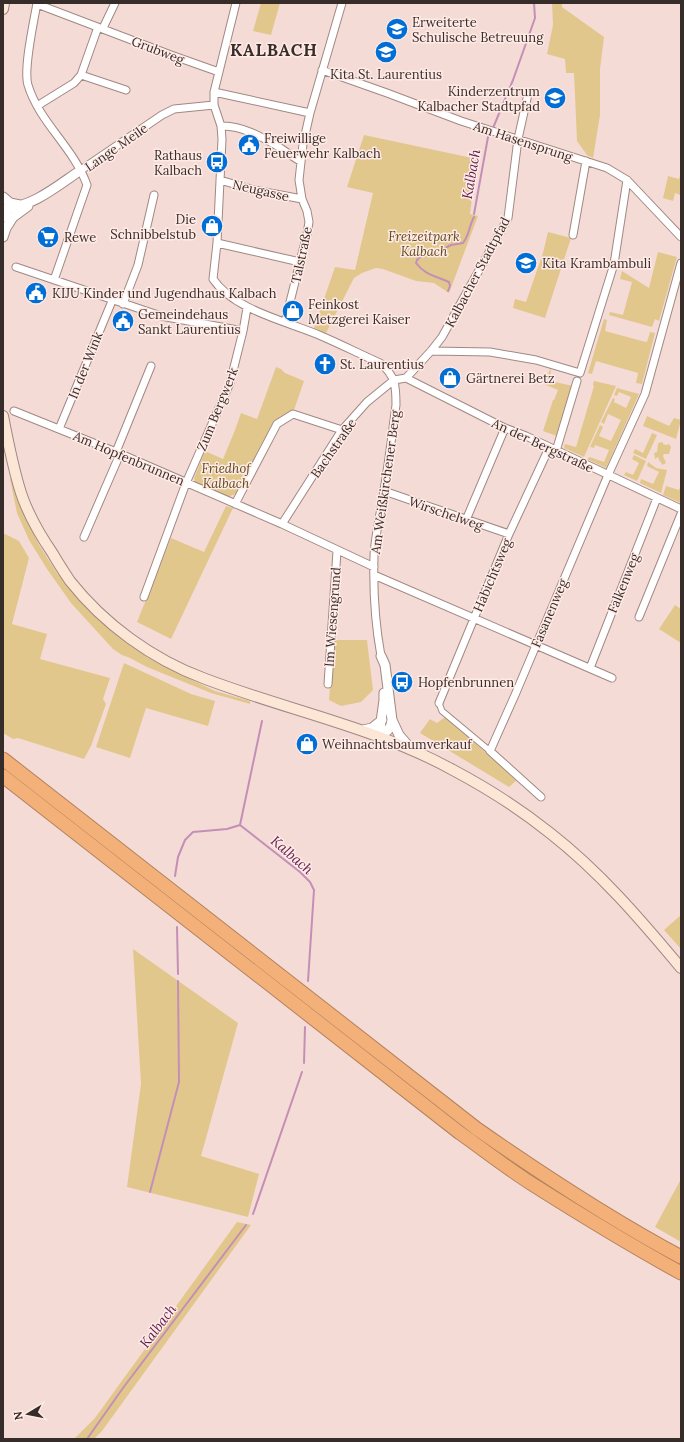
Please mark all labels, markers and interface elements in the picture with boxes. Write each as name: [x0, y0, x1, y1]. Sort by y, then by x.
place label: Erweiterte Schulische Betreuung: [412, 14, 544, 46]
school or university icon: Erweiterte Schulische Betreuung: [384, 16, 410, 42]
street label: Grubweg: [129, 33, 187, 69]
district label: KALBACH: [230, 39, 318, 61]
school or university icon: Kita St. Laurentius: [373, 39, 399, 65]
place label: Kita St. Laurentius: [330, 66, 442, 83]
place label: Kinderzentrum Kalbacher Stadtpfad: [417, 83, 540, 115]
school or university icon: Kinderzentrum Kalbacher Stadtpfad: [542, 85, 568, 111]
street label: Am Hasensprung: [470, 117, 575, 166]
street label: Lange Meile: [81, 119, 151, 175]
place label: Freiwillige Feuerwehr Kalbach: [264, 130, 381, 162]
public building icon: Freiwillige Feuerwehr Kalbach: [236, 132, 262, 158]
place label: Rathaus Kalbach: [154, 147, 202, 179]
water label: Kalbach: [458, 148, 484, 200]
bus stop icon: Rathaus Kalbach: [204, 149, 230, 175]
street label: Neugasse: [231, 176, 291, 205]
place label: Die Schnibbelstub: [110, 211, 196, 243]
shop icon: Die Schnibbelstub: [199, 213, 225, 239]
street label: Kalbacher Stadtpfad: [441, 214, 514, 330]
supermarket icon: Rewe: [35, 224, 61, 250]
street label: Talstraße: [287, 225, 316, 285]
park label: Freizeitpark Kalbach: [388, 228, 460, 260]
place label: Rewe: [64, 229, 96, 246]
school or university icon: Kita Krambambuli: [513, 250, 539, 276]
place label: Kita Krambambuli: [542, 255, 651, 272]
public building icon: KIJU Kinder und Jugendhaus Kalbach: [23, 280, 49, 306]
place label: KIJU Kinder und Jugendhaus Kalbach: [52, 285, 277, 302]
place label: Feinkost Metzgerei Kaiser: [308, 296, 411, 328]
shop icon: Feinkost Metzgerei Kaiser: [280, 298, 306, 324]
place label: Gemeindehaus Sankt Laurentius: [138, 306, 240, 338]
public building icon: Gemeindehaus Sankt Laurentius: [110, 308, 136, 334]
street label: In der Wink: [64, 329, 107, 401]
church icon: St. Laurentius: [312, 351, 338, 377]
place label: St. Laurentius: [340, 356, 424, 373]
street label: Zum Bergwerk: [193, 365, 242, 453]
shop icon: Gärtnerei Betz: [437, 365, 463, 391]
place label: Gärtnerei Betz: [466, 370, 555, 387]
street label: Am Weißkirchener Berg: [367, 408, 404, 556]
street label: An der Bergstraße: [488, 414, 596, 476]
street label: Bachstraße: [307, 415, 360, 481]
street label: Am Hopfenbrunnen: [70, 427, 187, 490]
park label: Friedhof Kalbach: [201, 460, 252, 492]
street label: Wirschelweg: [406, 493, 486, 534]
street label: Habichtsweg: [469, 535, 516, 614]
street label: Falkenweg: [604, 550, 643, 616]
street label: Im Wiesengrund: [321, 566, 344, 667]
street label: Fasanenweg: [527, 575, 572, 650]
bus stop icon: Hopfenbrunnen: [389, 669, 415, 695]
place label: Hopfenbrunnen: [418, 674, 514, 691]
shop icon: Weihnachtsbaumverkauf: [294, 731, 320, 757]
place label: Weihnachtsbaumverkauf: [322, 736, 473, 753]
water label: Kalbach: [267, 832, 317, 878]
water label: Kalbach: [136, 1300, 180, 1352]
north arrow: [8, 1394, 48, 1434]
text: N: [10, 1410, 26, 1421]

